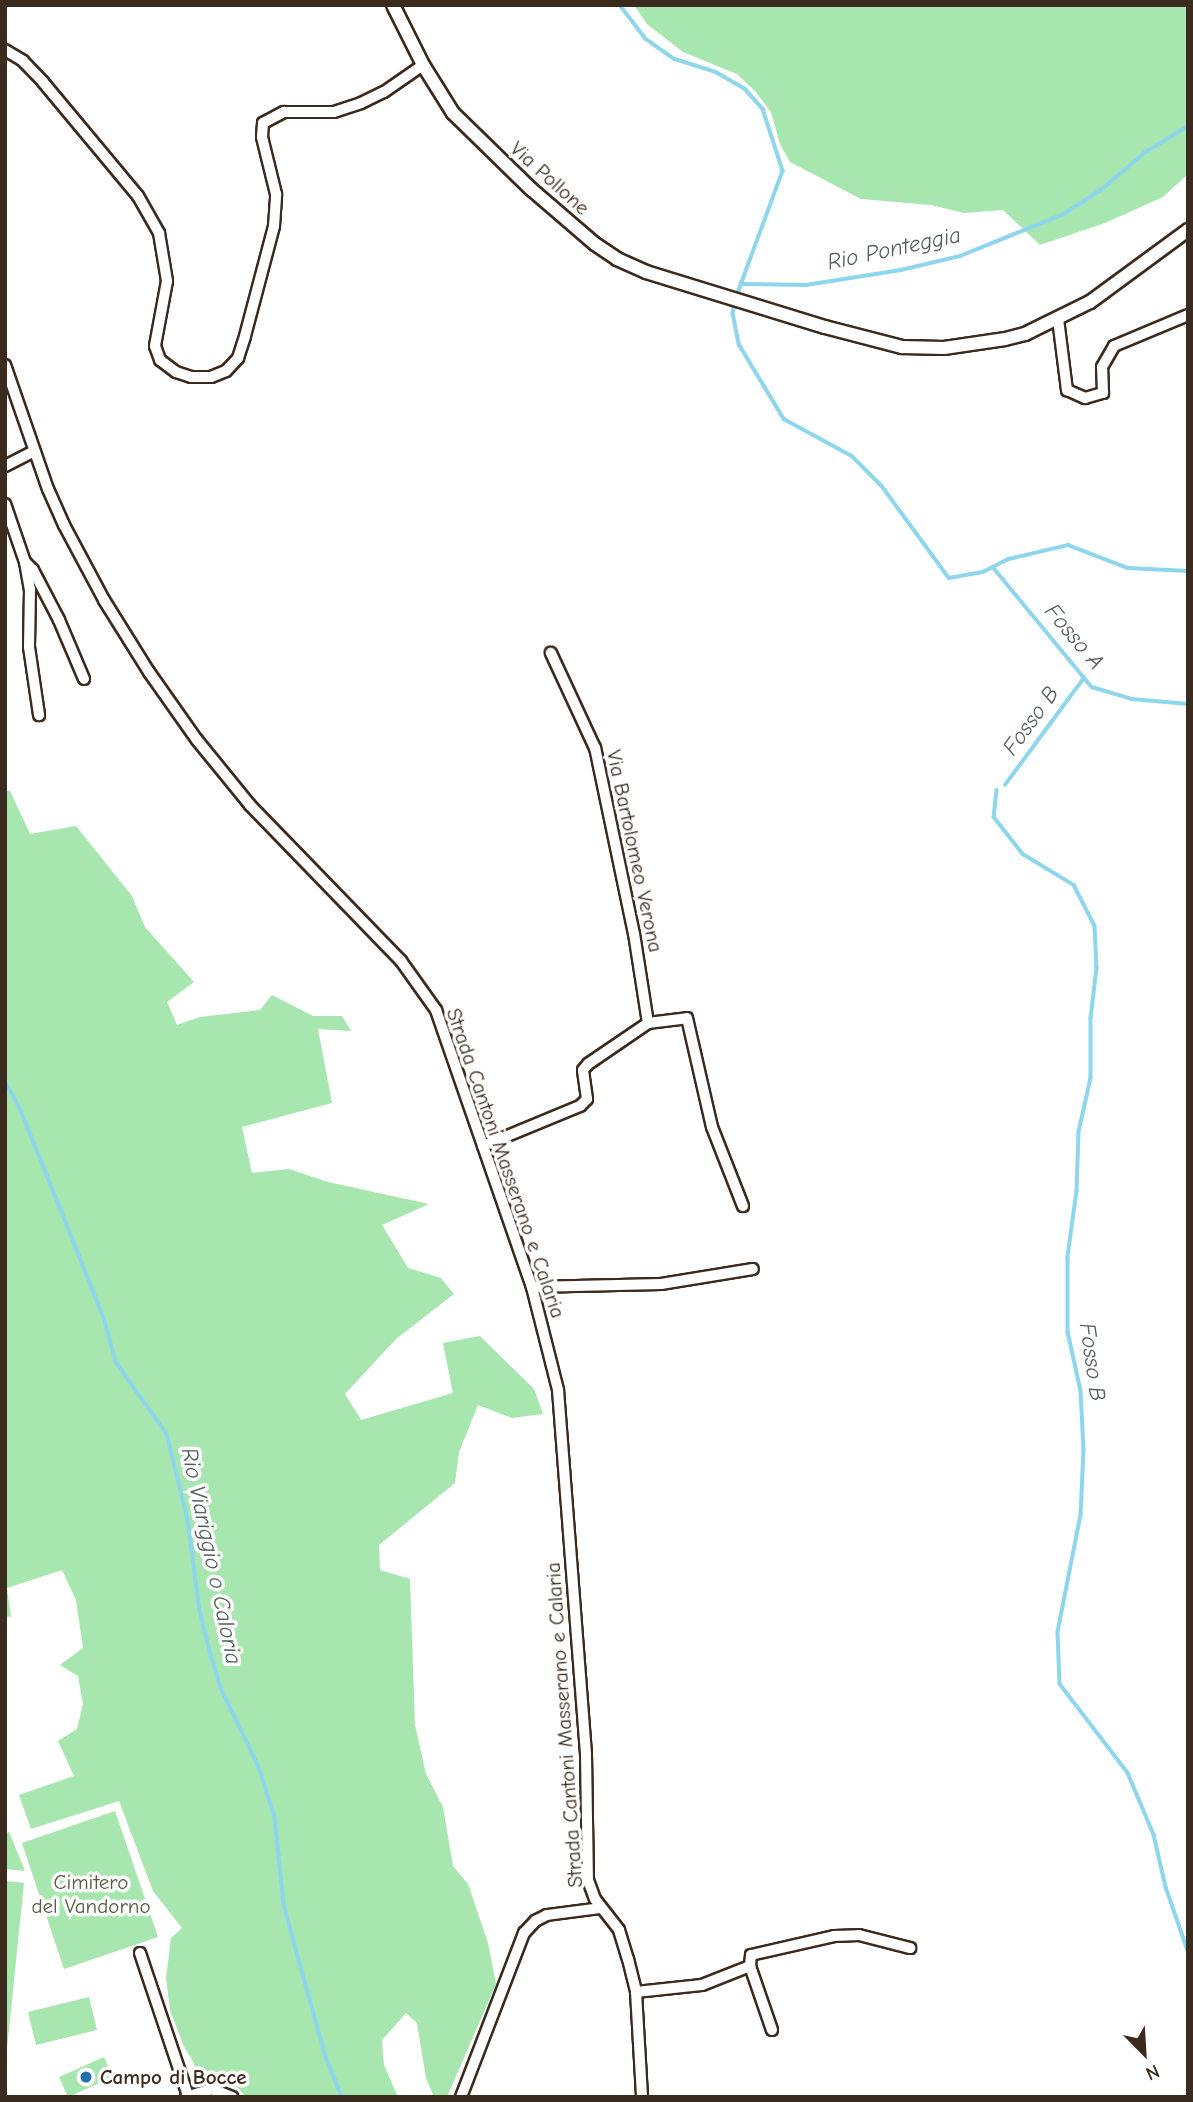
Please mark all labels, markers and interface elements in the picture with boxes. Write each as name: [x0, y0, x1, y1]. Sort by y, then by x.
street label: Via Pollone: [505, 136, 595, 220]
water label: Rio Ponteggia: [825, 221, 963, 277]
water label: Fosso A: [1038, 598, 1110, 676]
water label: Fosso B: [997, 681, 1065, 761]
street label: Via Bartolomeo Verona: [601, 747, 669, 955]
street label: Strada Cantoni Masserano e Calaria: [441, 1005, 571, 1321]
water label: Fosso B: [1073, 1321, 1111, 1403]
water label: Rio Viariggio o Caloria: [175, 1445, 247, 1667]
street label: Strada Cantoni Masserano e Calaria: [540, 1561, 588, 1889]
park label: Cimitero del Vandorno: [31, 1869, 151, 1919]
north arrow: [1109, 2018, 1179, 2088]
text: N: [1142, 2060, 1163, 2085]
place label: Campo di Bocce: [100, 2064, 247, 2090]
marker: Campo di Bocce: [78, 2069, 94, 2085]

